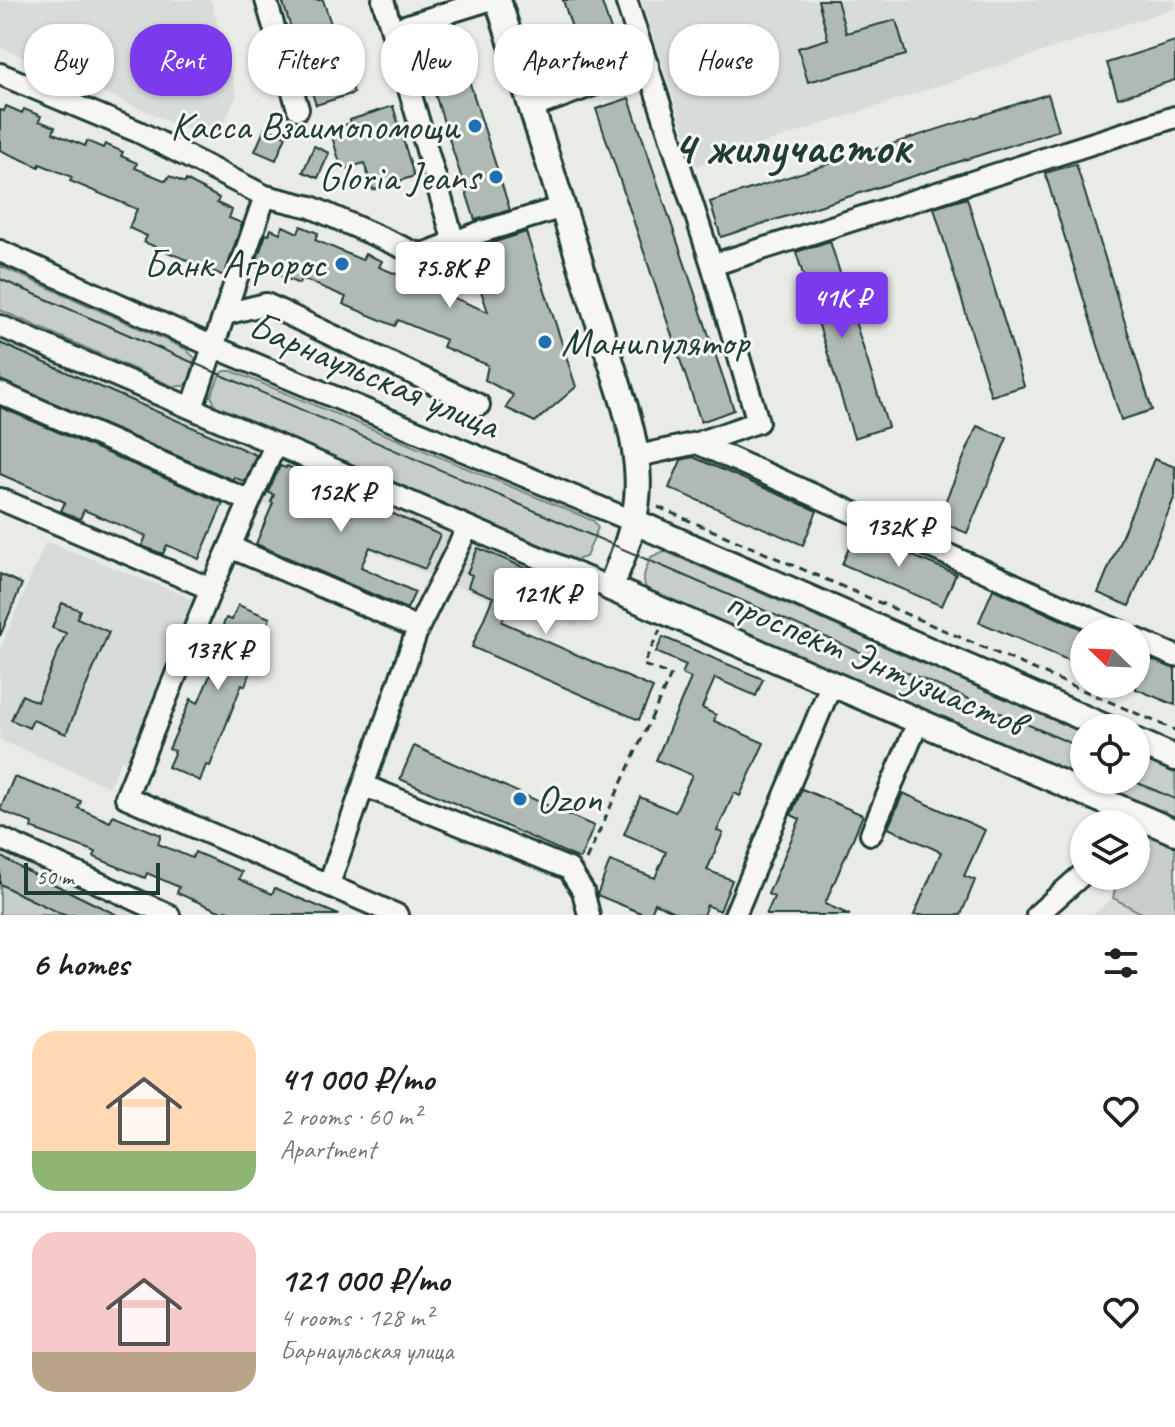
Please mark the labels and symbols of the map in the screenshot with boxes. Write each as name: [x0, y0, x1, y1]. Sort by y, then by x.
place label: Касса Взаимопомощи: [170, 101, 461, 151]
marker: Касса Взаимопомощи: [466, 117, 484, 135]
district label: 4 жилучасток: [673, 117, 914, 177]
place label: Gloria Jeans: [319, 152, 483, 202]
marker: Gloria Jeans: [487, 168, 505, 186]
place label: Банк Агророс: [143, 239, 327, 289]
pin: 75.8K ₽: [376, 242, 524, 310]
marker: Банк Агророс: [333, 255, 351, 273]
pin: 41K ₽: [786, 272, 898, 340]
street label: Барнаульская улица: [241, 300, 509, 451]
place label: Манипулятор: [561, 317, 752, 367]
marker: Манипулятор: [536, 333, 554, 351]
pin: 152K ₽: [276, 466, 406, 534]
pin: 132K ₽: [834, 501, 964, 569]
pin: 121K ₽: [481, 568, 611, 636]
street label: проспект Энтузиастов: [718, 577, 1039, 750]
north arrow: [1070, 618, 1150, 698]
pin: 137K ₽: [153, 624, 283, 692]
place label: Ozon: [536, 774, 603, 824]
marker: Ozon: [511, 790, 529, 808]
scale bar: [24, 859, 160, 895]

